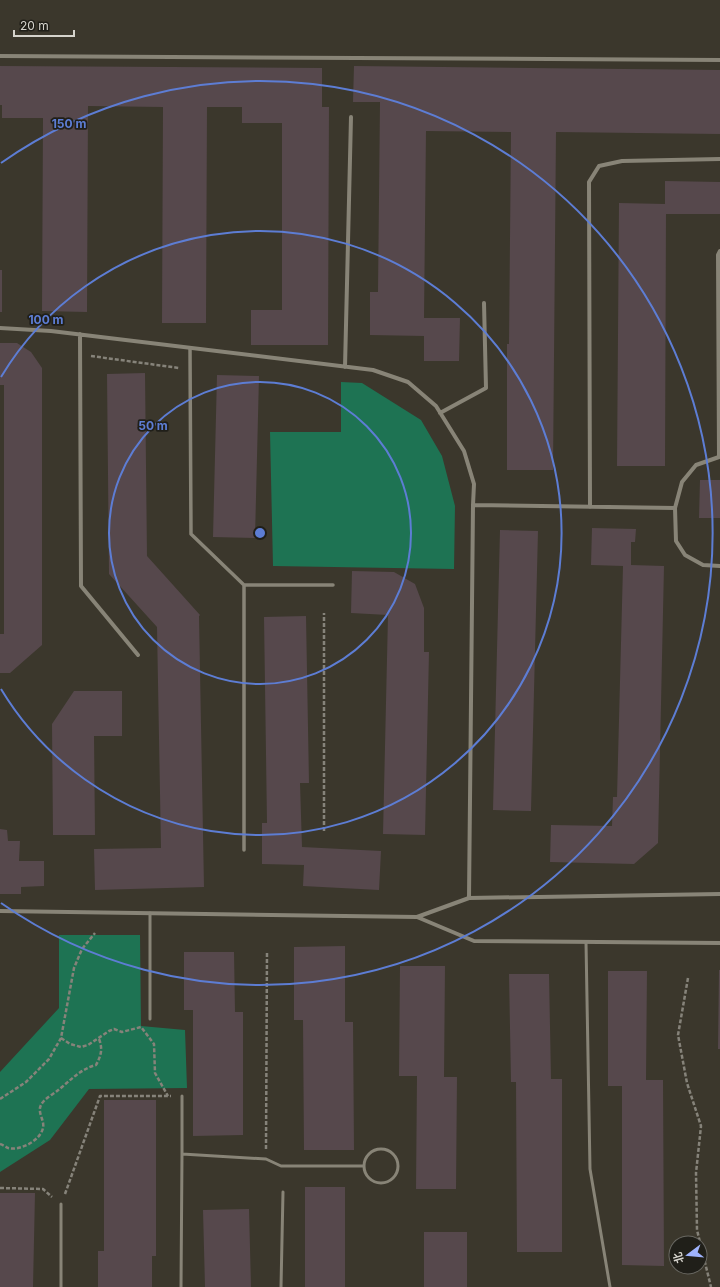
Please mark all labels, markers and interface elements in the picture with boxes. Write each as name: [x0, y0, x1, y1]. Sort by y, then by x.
scale bar: [14, 12, 74, 38]
text: 20 m: [20, 18, 49, 33]
text: 150 m: [52, 116, 86, 131]
text: 100 m: [28, 312, 64, 327]
text: 50 m: [138, 418, 168, 433]
centre of rings: [253, 526, 267, 540]
north arrow: [668, 1235, 708, 1275]
text: 北: [670, 1251, 687, 1265]

